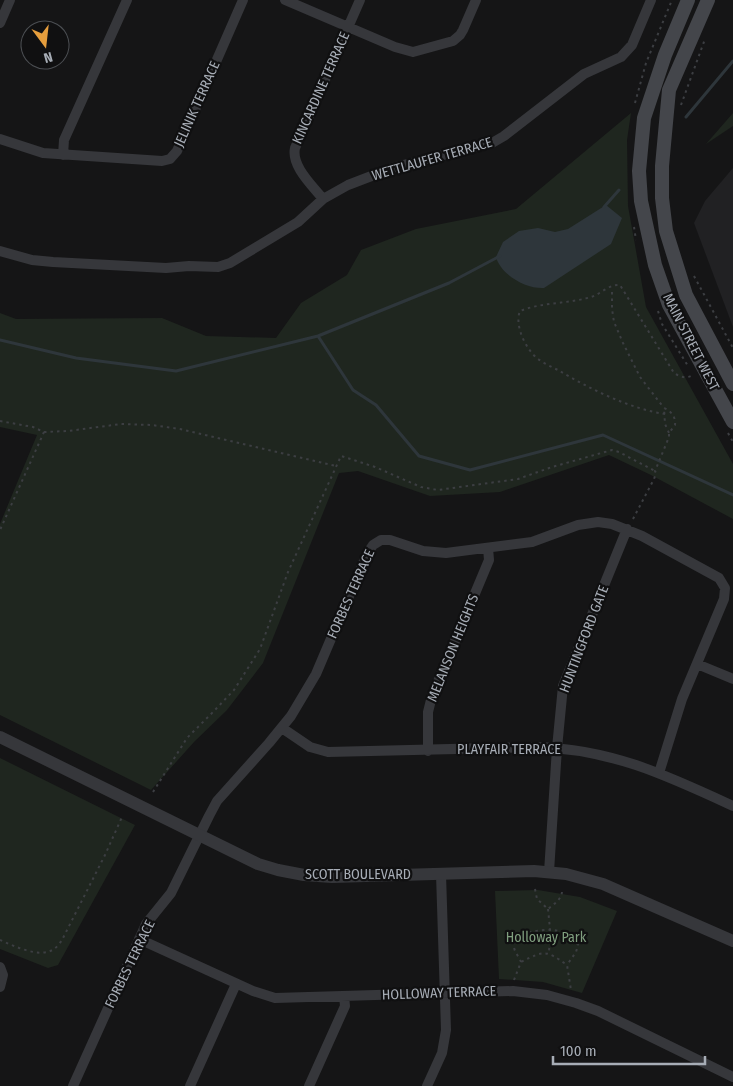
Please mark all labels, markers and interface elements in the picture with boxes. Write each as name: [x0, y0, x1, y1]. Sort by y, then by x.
north arrow: [20, 20, 70, 70]
street label: KINCARDINE TERRACE: [289, 29, 354, 147]
text: N: [42, 48, 54, 66]
street label: JELINIK TERRACE: [170, 58, 224, 150]
street label: WETTLAUFER TERRACE: [370, 134, 495, 184]
street label: MAIN STREET WEST: [659, 291, 723, 394]
street label: FORBES TERRACE: [324, 546, 378, 641]
street label: HUNTINGFORD GATE: [556, 583, 612, 695]
street label: MELANSON HEIGHTS: [424, 592, 482, 704]
street label: PLAYFAIR TERRACE: [457, 741, 561, 758]
street label: SCOTT BOULEVARD: [305, 866, 411, 883]
street label: FORBES TERRACE: [101, 917, 159, 1011]
park label: Holloway Park: [506, 929, 587, 946]
street label: HOLLOWAY TERRACE: [381, 982, 497, 1003]
scale bar: [553, 1034, 706, 1066]
text: 100 m: [560, 1042, 597, 1060]

